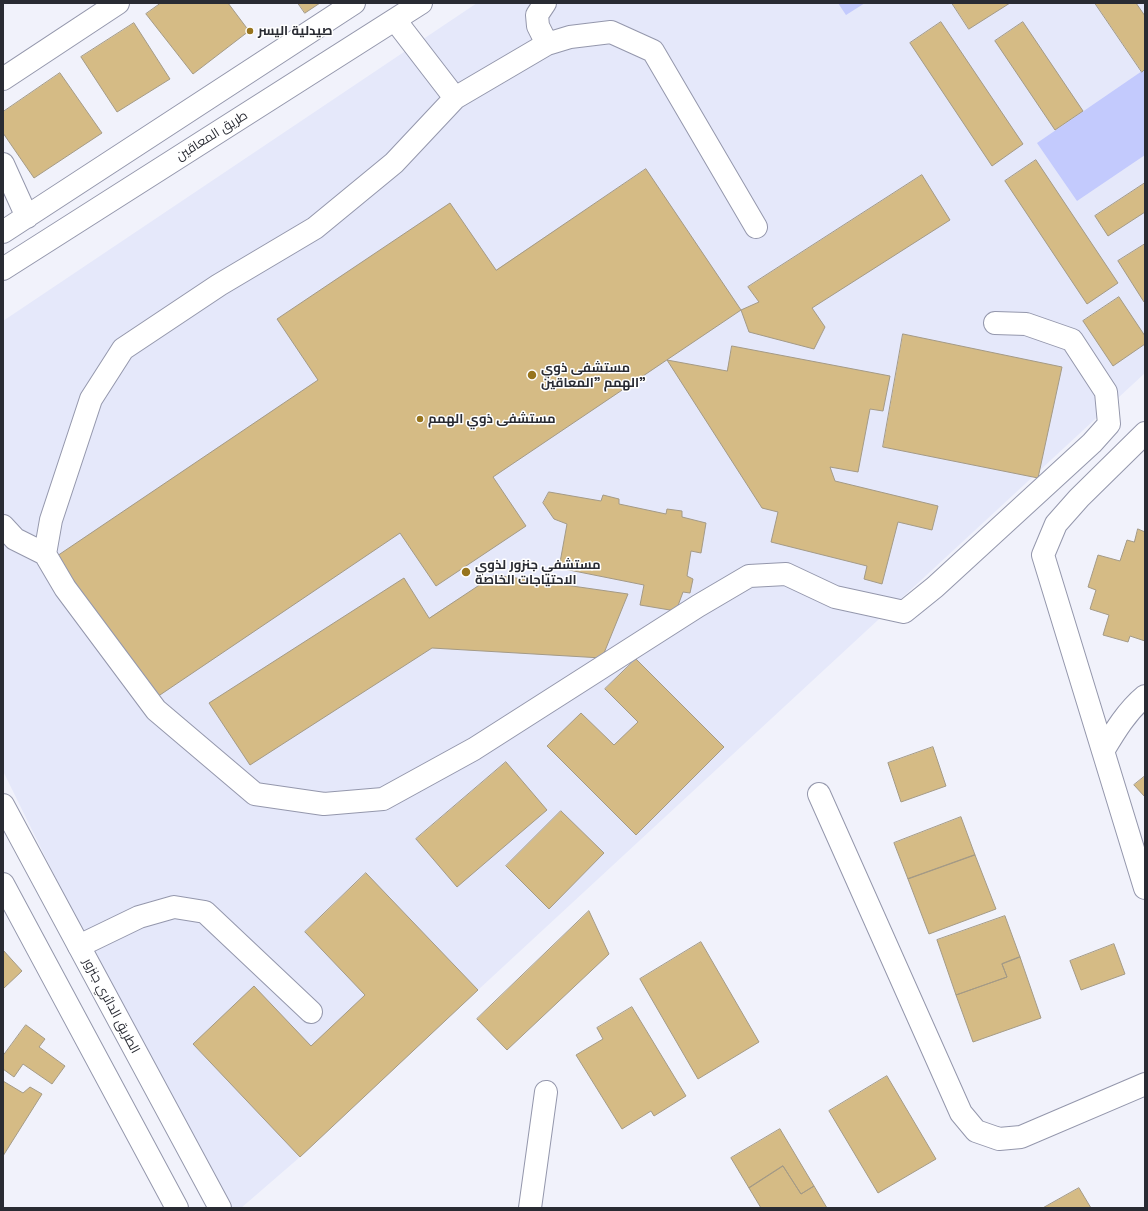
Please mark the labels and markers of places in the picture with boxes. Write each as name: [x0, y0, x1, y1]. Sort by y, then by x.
place label: صيدلية اليسر: [258, 23, 333, 39]
marker: صيدلية اليسر: [245, 26, 255, 36]
place label: مستشفى ذوي الهمم "المعاقين": [541, 360, 646, 391]
marker: مستشفى ذوي الهمم "المعاقين": [526, 369, 538, 381]
place label: مستشفى ذوي الهمم: [428, 411, 556, 427]
marker: مستشفى ذوي الهمم: [415, 414, 425, 424]
place label: مستشفي جنزور لذوي الاحتياجات الخاصة: [475, 557, 601, 588]
marker: مستشفي جنزور لذوي الاحتياجات الخاصة: [460, 566, 472, 578]

